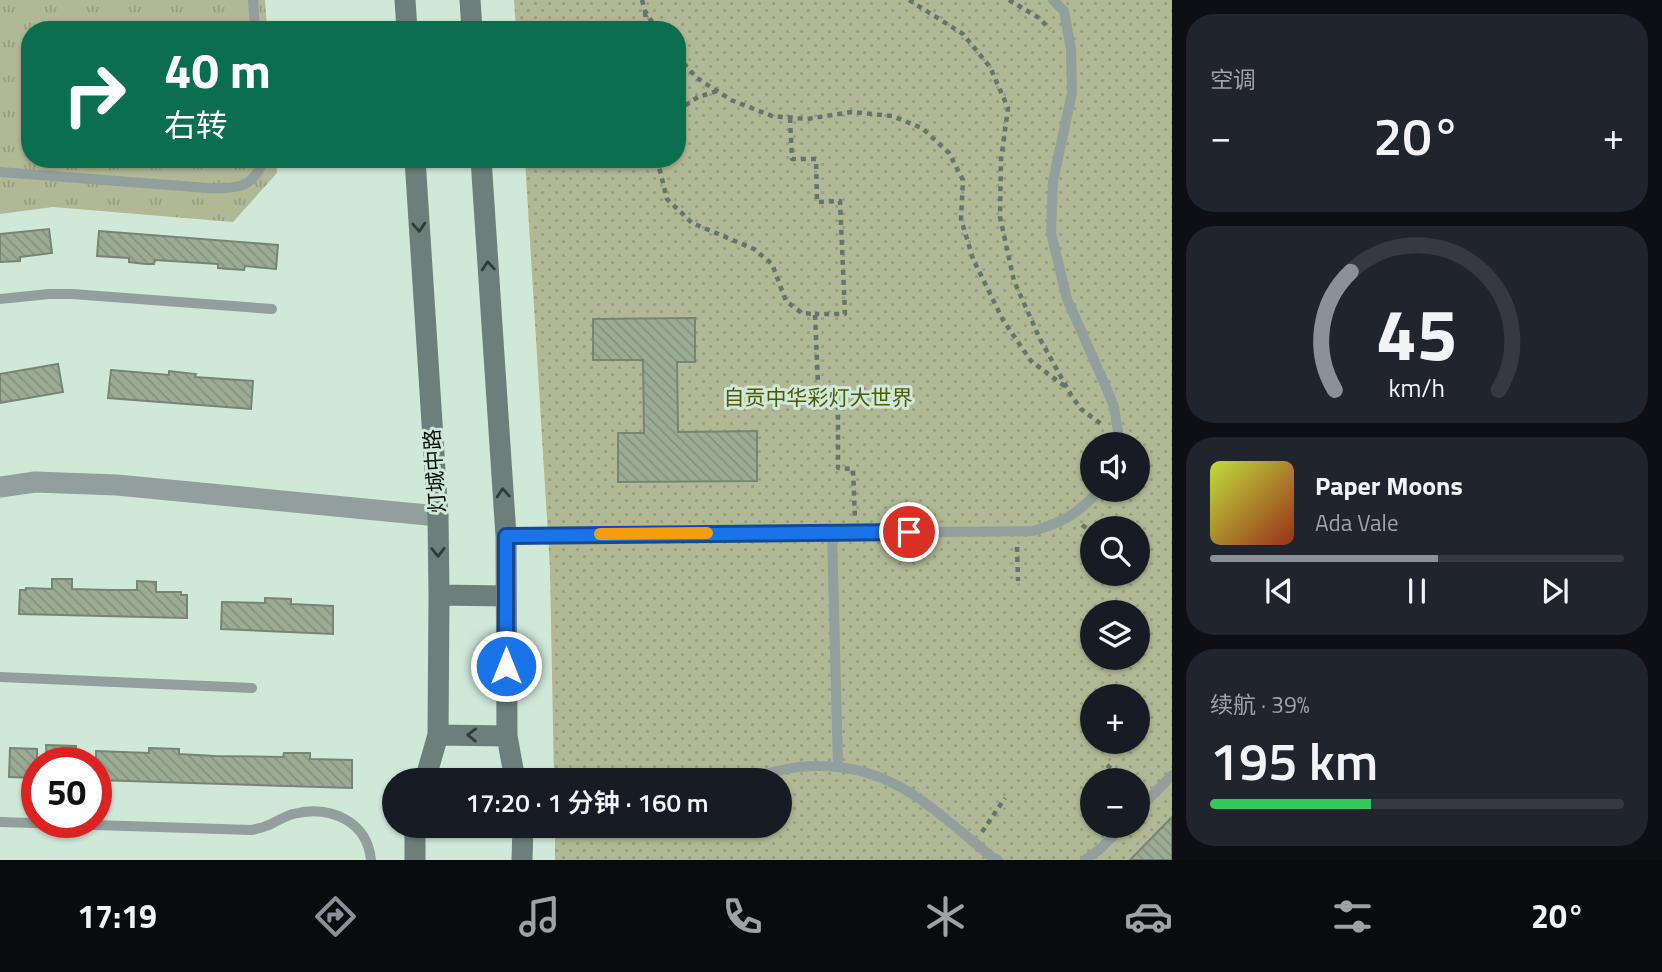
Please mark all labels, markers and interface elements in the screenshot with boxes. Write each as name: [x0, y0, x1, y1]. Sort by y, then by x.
text: 40 m: [164, 32, 271, 107]
icon: right: [49, 49, 140, 140]
text: 空调: [1210, 62, 1256, 97]
text: 20°: [1373, 96, 1461, 175]
text: 右转: [164, 101, 228, 149]
text: −: [1210, 107, 1231, 165]
text: +: [1603, 107, 1624, 165]
one-way arrow: [411, 222, 426, 233]
one-way arrow: [481, 260, 496, 271]
text: 45: [1376, 279, 1458, 389]
text: km/h: [1389, 369, 1445, 407]
park label: 自贡中华彩灯大世界: [724, 381, 913, 413]
street label: 灯城中路: [415, 428, 453, 514]
map controls: [1080, 432, 1150, 838]
button: sound: [1080, 432, 1150, 502]
text: Paper Moons: [1315, 466, 1463, 505]
one-way arrow: [496, 487, 511, 498]
pin: [879, 502, 939, 562]
text: Ada Vale: [1315, 505, 1399, 540]
icon: arrive: [890, 513, 928, 551]
button: search: [1080, 516, 1150, 586]
one-way arrow: [431, 547, 446, 558]
icon: previous: [1260, 572, 1298, 610]
icon: pause: [1398, 572, 1436, 610]
icon: next: [1536, 572, 1574, 610]
button: layers: [1080, 600, 1150, 670]
position arrow: [469, 629, 543, 703]
button: +: [1080, 684, 1150, 754]
text: 续航 · 39%: [1210, 687, 1310, 722]
text: 195 km: [1210, 721, 1378, 800]
one-way arrow: [467, 728, 478, 743]
speed limit sign: 50: [21, 747, 112, 838]
button: −: [1080, 768, 1150, 838]
text: 17:20 · 1 分钟 · 160 m: [465, 783, 709, 822]
text: 17:19: [77, 892, 157, 940]
icon: directions: [311, 892, 360, 941]
icon: music: [515, 892, 564, 941]
icon: phone: [718, 892, 767, 941]
icon: climate: [921, 892, 970, 941]
icon: car: [1124, 892, 1173, 941]
icon: filters: [1328, 892, 1377, 941]
text: 20°: [1531, 892, 1585, 940]

